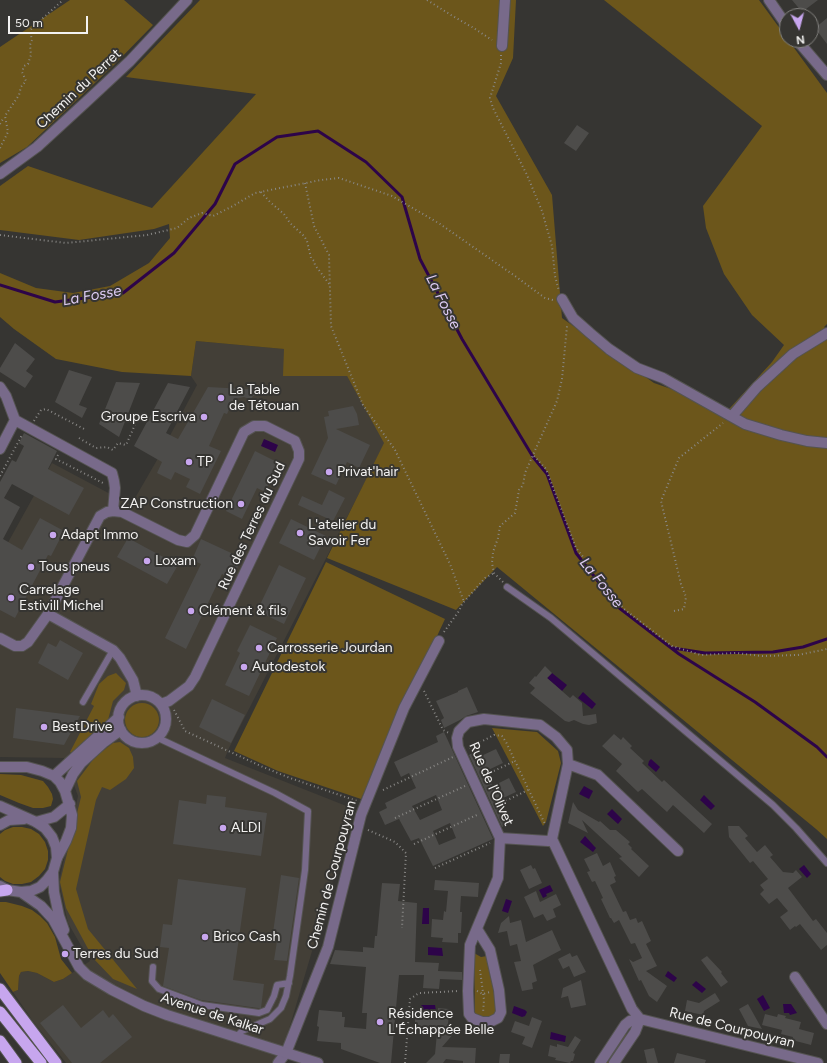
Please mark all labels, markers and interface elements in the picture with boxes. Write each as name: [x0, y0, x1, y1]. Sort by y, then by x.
scale bar: [10, 8, 90, 34]
north arrow: [779, 8, 819, 48]
text: 50 m: [15, 16, 43, 30]
text: N: [795, 32, 805, 46]
street label: Chemin du Perret: [33, 46, 125, 132]
water label: La Fosse: [422, 271, 464, 333]
water label: La Fosse: [61, 282, 123, 310]
place label: La Table de Tétouan: [229, 382, 299, 414]
marker: La Table de Tétouan: [216, 393, 226, 403]
place label: Groupe Escriva: [101, 409, 196, 425]
marker: Groupe Escriva: [199, 412, 209, 422]
place label: TP: [197, 454, 213, 470]
marker: TP: [184, 457, 194, 467]
street label: Rue des Terres du Sud: [215, 459, 289, 593]
place label: Privat'hair: [337, 464, 398, 480]
marker: Privat'hair: [324, 467, 334, 477]
place label: ZAP Construction: [121, 496, 233, 512]
marker: ZAP Construction: [236, 499, 246, 509]
place label: L'atelier du Savoir Fer: [308, 517, 376, 550]
place label: Adapt Immo: [61, 527, 138, 543]
marker: L'atelier du Savoir Fer: [295, 528, 305, 538]
marker: Adapt Immo: [48, 530, 58, 540]
place label: Loxam: [155, 553, 196, 569]
water label: La Fosse: [575, 554, 627, 612]
marker: Loxam: [142, 556, 152, 566]
place label: Tous pneus: [39, 559, 110, 575]
marker: Tous pneus: [26, 562, 36, 572]
place label: Carrelage Estivill Michel: [19, 582, 104, 614]
marker: Carrelage Estivill Michel: [6, 593, 16, 603]
place label: Clément & fils: [199, 603, 286, 619]
marker: Clément & fils: [186, 606, 196, 616]
place label: Carrosserie Jourdan: [267, 640, 393, 656]
marker: Carrosserie Jourdan: [254, 643, 264, 653]
place label: Autodestok: [252, 659, 325, 675]
marker: Autodestok: [239, 662, 249, 672]
place label: BestDrive: [52, 719, 112, 735]
marker: BestDrive: [39, 722, 49, 732]
street label: Rue de l'Olivet: [465, 739, 517, 829]
street label: Chemin de Courpouyran: [304, 799, 360, 951]
place label: ALDI: [231, 820, 261, 836]
marker: ALDI: [218, 823, 228, 833]
place label: Brico Cash: [213, 929, 280, 945]
marker: Brico Cash: [200, 932, 210, 942]
place label: Terres du Sud: [73, 946, 159, 962]
marker: Terres du Sud: [60, 949, 70, 959]
street label: Avenue de Kalkar: [158, 989, 266, 1039]
street label: Rue de Courpouyran: [667, 1004, 797, 1052]
place label: Résidence L'Échappée Belle: [388, 1006, 494, 1038]
marker: Résidence L'Échappée Belle: [375, 1017, 385, 1027]

